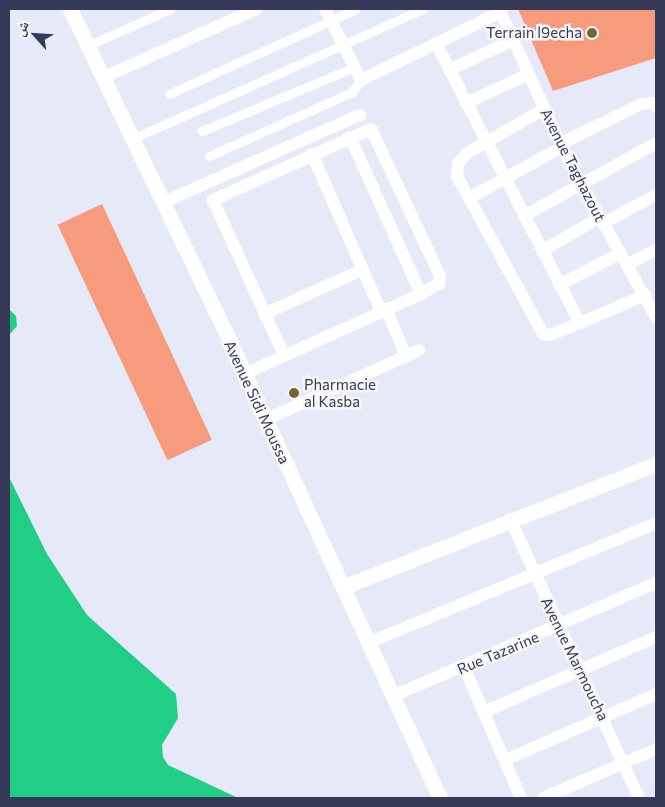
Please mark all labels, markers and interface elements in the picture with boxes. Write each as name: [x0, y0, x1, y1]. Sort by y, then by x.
north arrow: [10, 10, 60, 60]
text: ش: [10, 18, 32, 39]
place label: Terrain l9echa: [486, 24, 582, 42]
marker: Terrain l9echa: [586, 27, 598, 39]
street label: Avenue Taghazout: [537, 105, 609, 225]
street label: Avenue Sidi Moussa: [221, 337, 293, 467]
place label: Pharmacie al Kasba: [304, 375, 376, 410]
marker: Pharmacie al Kasba: [288, 387, 300, 399]
street label: Avenue Marmoucha: [537, 594, 613, 724]
street label: Rue Tazarine: [454, 628, 542, 678]

